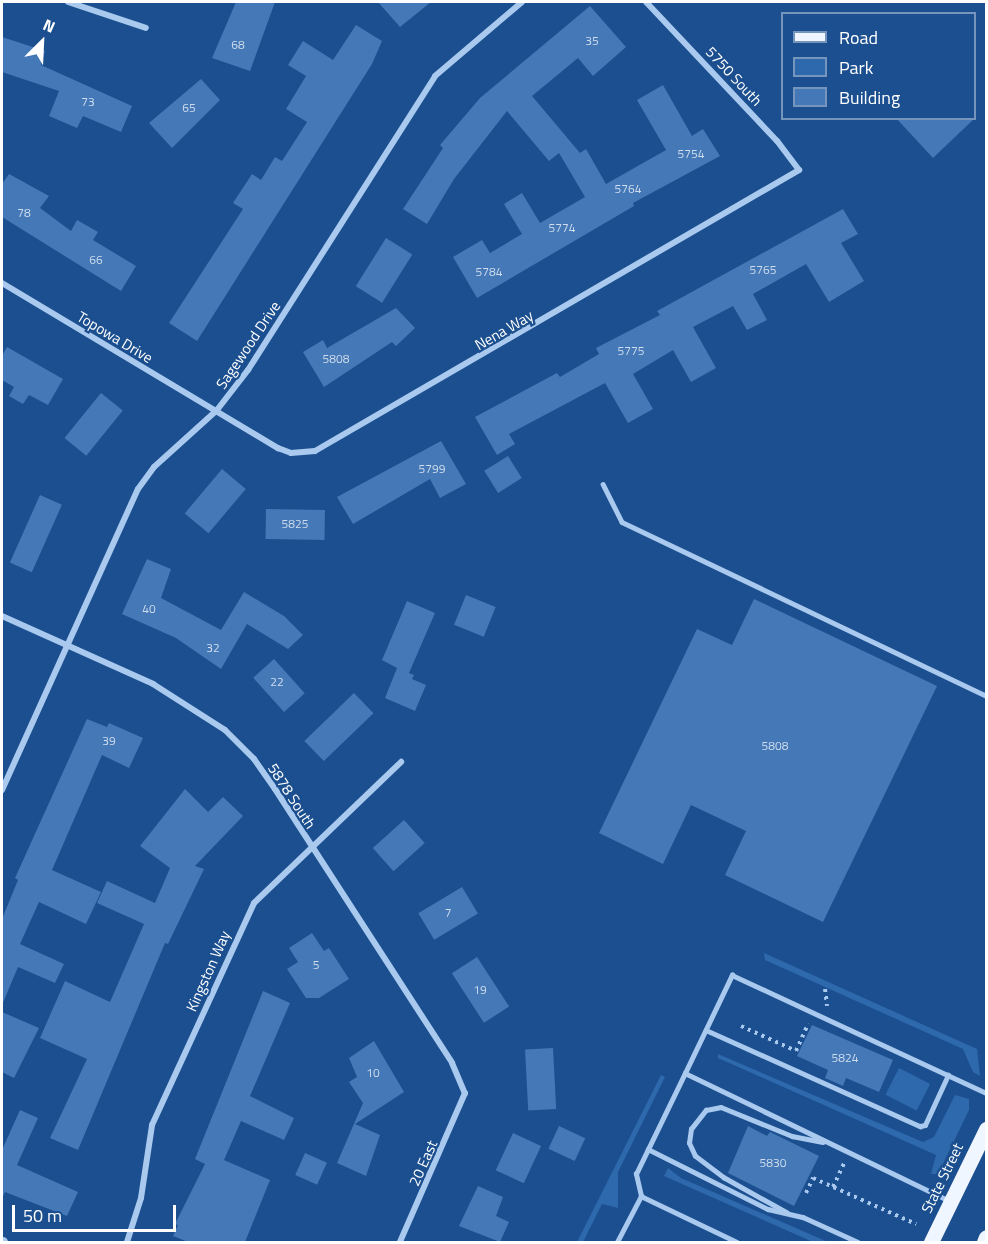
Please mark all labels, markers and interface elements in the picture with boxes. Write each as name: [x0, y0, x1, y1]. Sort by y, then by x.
north arrow: [12, 12, 72, 72]
text: N: [39, 12, 59, 39]
legend: [781, 12, 976, 120]
text: Road: [839, 24, 878, 51]
house number: 35: [585, 34, 599, 48]
house number: 68: [231, 38, 245, 52]
street label: 5750 South: [702, 43, 766, 109]
text: Park: [839, 54, 873, 81]
text: Building: [839, 84, 900, 111]
house number: 73: [81, 95, 95, 109]
house number: 65: [182, 101, 196, 115]
house number: 5754: [678, 147, 704, 161]
house number: 5764: [615, 182, 641, 196]
house number: 78: [17, 206, 31, 220]
house number: 5774: [549, 221, 575, 235]
house number: 66: [89, 253, 103, 267]
house number: 5765: [750, 263, 776, 277]
house number: 5784: [476, 265, 502, 279]
street label: Sagewood Drive: [212, 298, 284, 392]
street label: Nena Way: [472, 306, 536, 354]
street label: Topowa Drive: [74, 307, 156, 367]
house number: 5775: [618, 344, 644, 358]
house number: 5808: [323, 352, 349, 366]
house number: 5799: [419, 462, 445, 476]
house number: 5825: [282, 517, 308, 531]
house number: 40: [142, 602, 156, 616]
house number: 32: [206, 641, 220, 655]
house number: 22: [270, 675, 284, 689]
house number: 39: [102, 734, 116, 748]
house number: 5808: [762, 739, 788, 753]
street label: 5878 South: [264, 760, 320, 832]
house number: 7: [445, 906, 451, 920]
street label: Kingston Way: [182, 928, 234, 1014]
house number: 5: [313, 958, 319, 972]
house number: 19: [473, 983, 487, 997]
house number: 5824: [832, 1051, 858, 1065]
house number: 10: [366, 1066, 380, 1080]
street label: 20 East: [405, 1137, 441, 1189]
street label: State Street: [917, 1140, 967, 1216]
house number: 5830: [760, 1156, 786, 1170]
scale bar: [15, 1193, 178, 1231]
text: 50 m: [23, 1202, 62, 1229]

